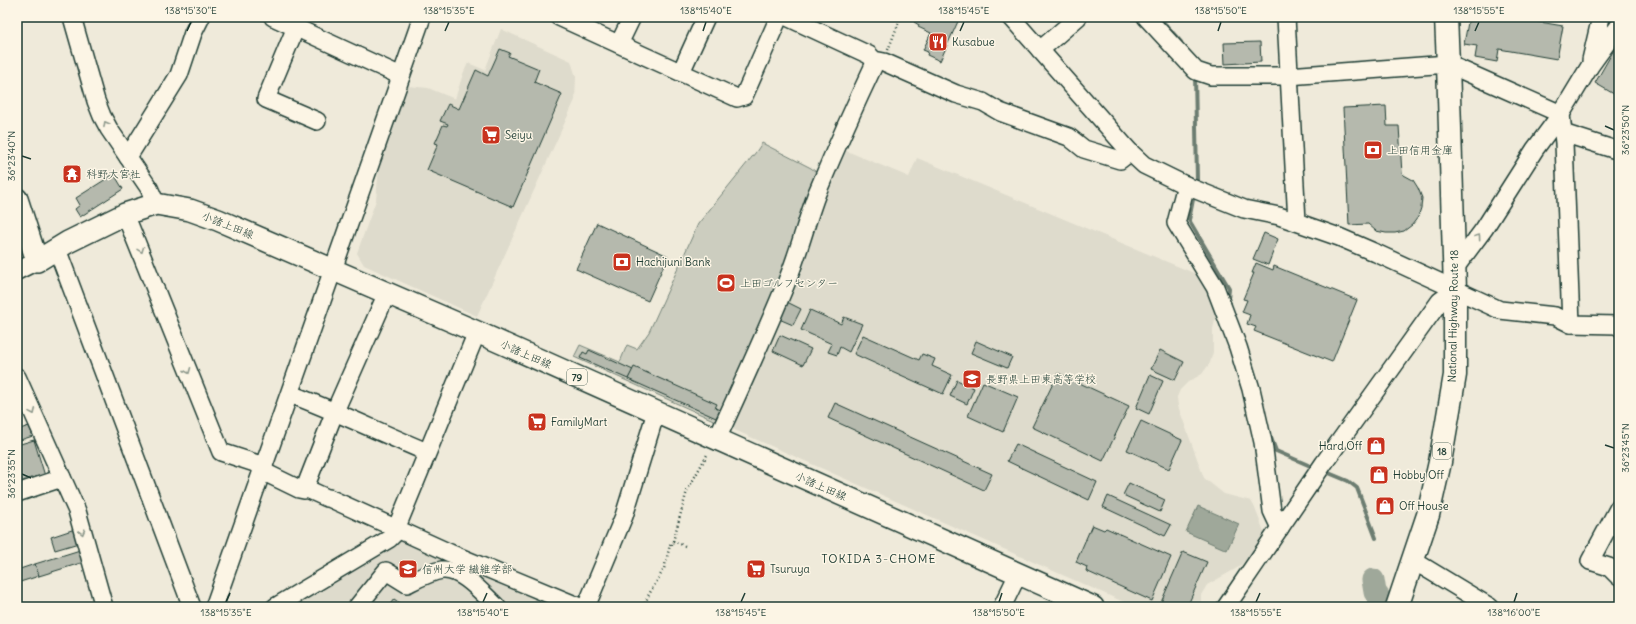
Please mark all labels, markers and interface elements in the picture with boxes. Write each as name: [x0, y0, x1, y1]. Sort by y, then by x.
text: 138°15'30"E: [165, 4, 217, 17]
text: 138°15'35"E: [423, 4, 475, 17]
text: 138°15'40"E: [680, 4, 732, 17]
text: 138°15'45"E: [939, 4, 990, 17]
text: 138°15'50"E: [1195, 4, 1247, 17]
text: 138°15'55"E: [1453, 4, 1505, 17]
restaurant icon: Kusabue: [927, 31, 949, 53]
place label: Kusabue: [952, 35, 995, 49]
text: 36°23'50"N: [1619, 105, 1632, 155]
one-way arrow: [104, 121, 111, 128]
supermarket icon: Seiyu: [480, 124, 502, 146]
place label: Seiyu: [505, 128, 533, 142]
text: 36°23'40"N: [5, 131, 18, 181]
bank icon: 上田信用金庫: [1362, 139, 1384, 161]
place label: 上田信用金庫: [1387, 143, 1453, 157]
temple icon: 科野大宮社: [61, 163, 83, 185]
place label: 科野大宮社: [86, 167, 141, 181]
street label: 小諸上田線: [200, 208, 256, 242]
one-way arrow: [1473, 234, 1480, 241]
one-way arrow: [136, 247, 144, 254]
street label: National Highway Route 18: [1445, 250, 1461, 382]
bank icon: Hachijuni Bank: [611, 251, 633, 273]
place label: Hachijuni Bank: [636, 255, 711, 269]
sports icon: 上田ゴルフセンター: [715, 272, 737, 294]
place label: 上田ゴルフセンター: [740, 276, 838, 290]
street label: 小諸上田線: [498, 336, 554, 372]
one-way arrow: [184, 368, 192, 375]
school or university icon: 長野県上田東高等学校: [961, 368, 983, 390]
road number: 79: [567, 369, 587, 385]
place label: 長野県上田東高等学校: [986, 372, 1096, 386]
one-way arrow: [28, 408, 36, 416]
supermarket icon: FamilyMart: [526, 411, 548, 433]
place label: FamilyMart: [551, 415, 607, 429]
text: 36°23'45"N: [1619, 423, 1632, 473]
shop icon: Hard Off: [1365, 435, 1387, 457]
place label: Hard Off: [1319, 439, 1362, 453]
road number: 18: [1433, 443, 1451, 459]
text: 36°23'35"N: [5, 449, 18, 499]
shop icon: Hobby Off: [1368, 464, 1390, 486]
street label: 小諸上田線: [793, 468, 849, 504]
place label: Hobby Off: [1393, 468, 1444, 482]
shop icon: Off House: [1374, 495, 1396, 517]
place label: Off House: [1399, 499, 1449, 513]
one-way arrow: [78, 529, 86, 536]
district label: TOKIDA 3-CHOME: [821, 551, 937, 566]
school or university icon: 信州大学 繊維学部: [397, 558, 419, 580]
supermarket icon: Tsuruya: [745, 558, 767, 580]
place label: 信州大学 繊維学部: [422, 562, 513, 576]
place label: Tsuruya: [770, 562, 810, 576]
text: 138°15'35"E: [200, 606, 252, 619]
text: 138°15'40"E: [457, 606, 509, 619]
text: 138°15'45"E: [716, 606, 767, 619]
text: 138°15'50"E: [973, 606, 1025, 619]
text: 138°15'55"E: [1230, 606, 1282, 619]
text: 138°16'00"E: [1488, 606, 1541, 619]

